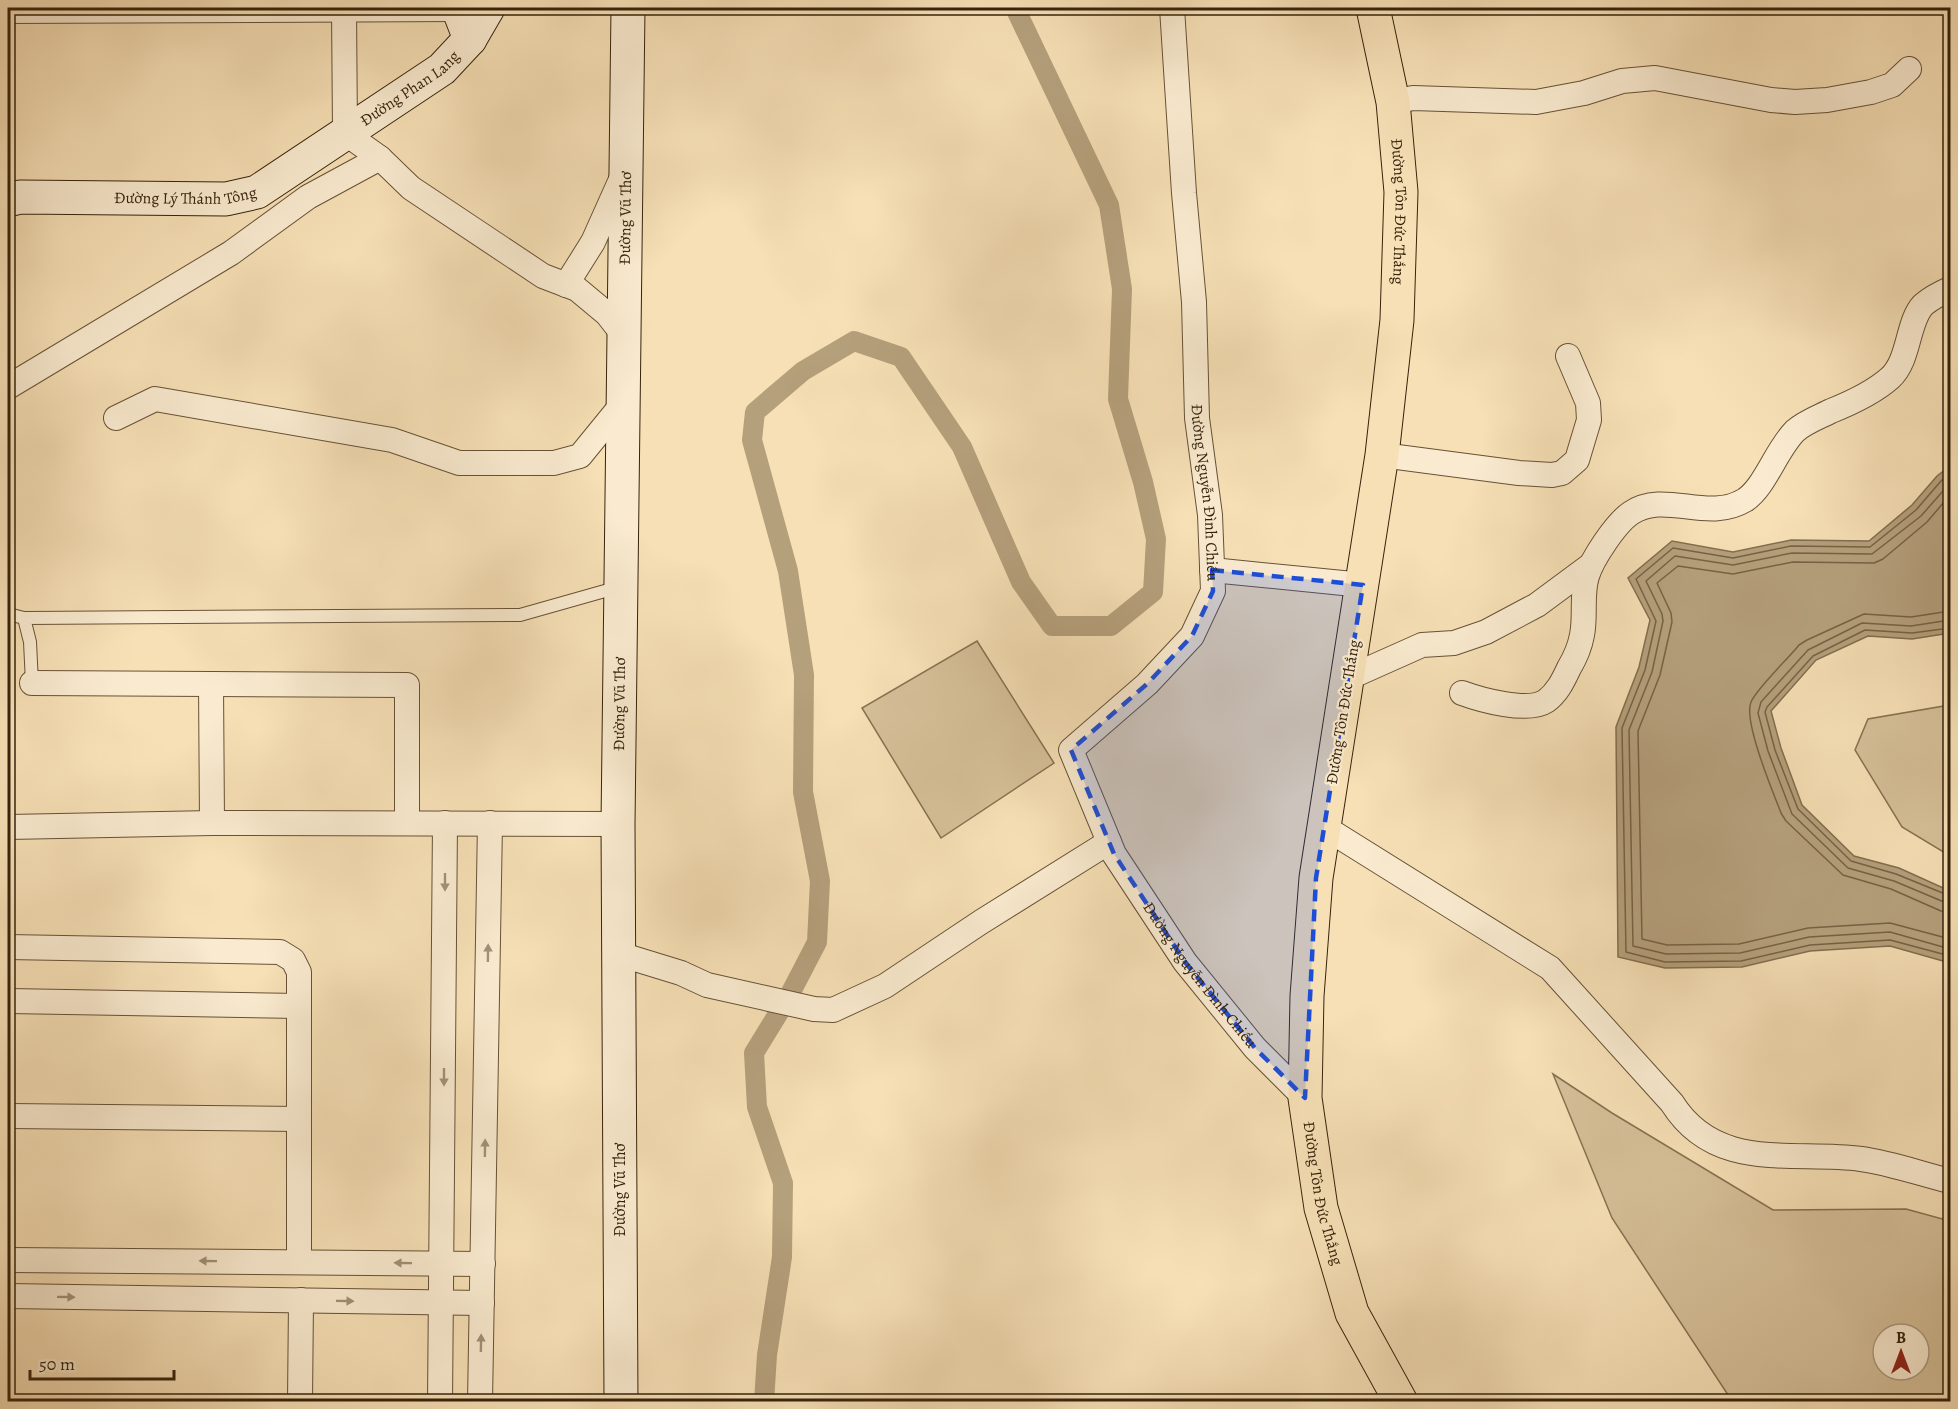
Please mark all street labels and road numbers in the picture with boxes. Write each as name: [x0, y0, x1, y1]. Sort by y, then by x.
street label: Đường Phan Lang: [356, 46, 465, 131]
street label: Đường Tôn Đức Thắng: [1385, 137, 1412, 285]
street label: Đường Vũ Thơ: [614, 170, 637, 265]
street label: Đường Lý Thánh Tông: [114, 181, 259, 210]
street label: Đường Nguyễn Đình Chiểu: [1186, 404, 1224, 582]
street label: Đường Tôn Đức Thắng: [1321, 638, 1365, 786]
street label: Đường Vũ Thơ: [608, 656, 631, 751]
street label: Đường Nguyễn Đình Chiểu: [1138, 898, 1262, 1053]
street label: Đường Tôn Đức Thắng: [1298, 1120, 1348, 1268]
street label: Đường Vũ Thơ: [609, 1143, 631, 1237]

